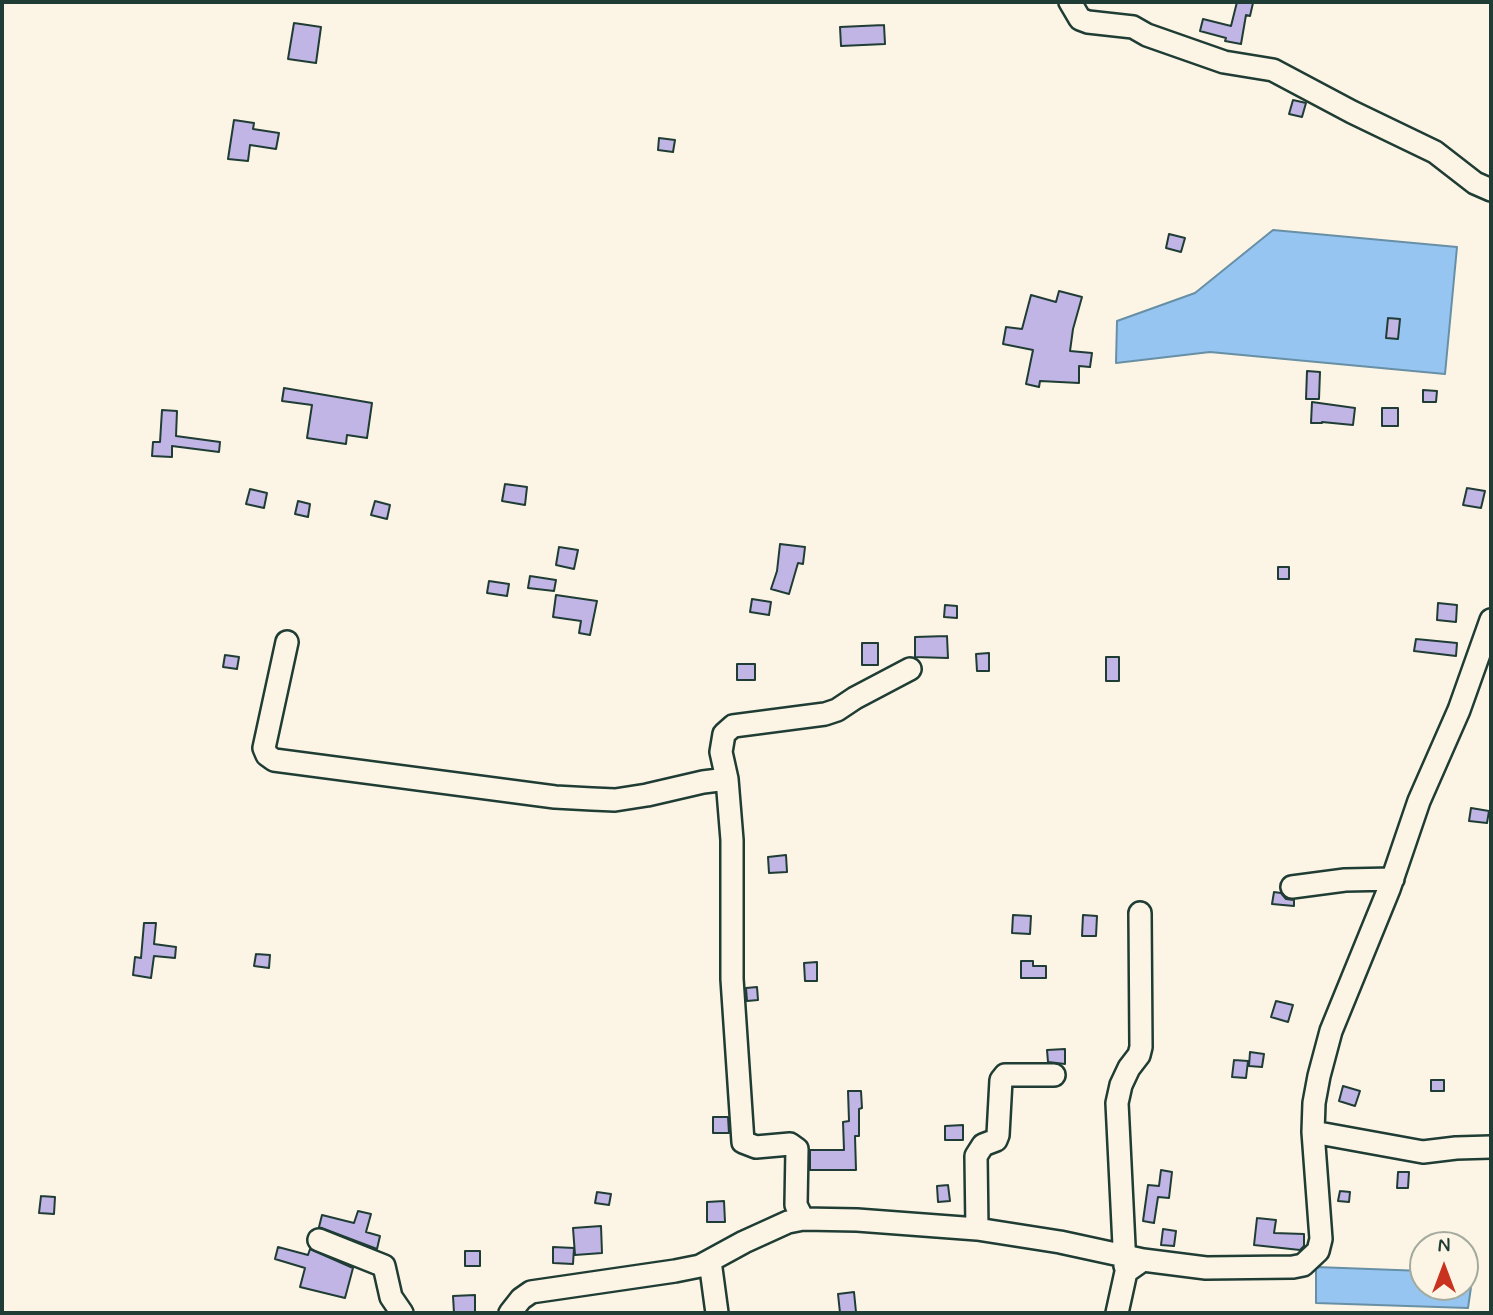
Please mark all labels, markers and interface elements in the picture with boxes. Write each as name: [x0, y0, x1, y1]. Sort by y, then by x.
north arrow: [1409, 1231, 1479, 1301]
text: N: [1438, 1234, 1450, 1259]

